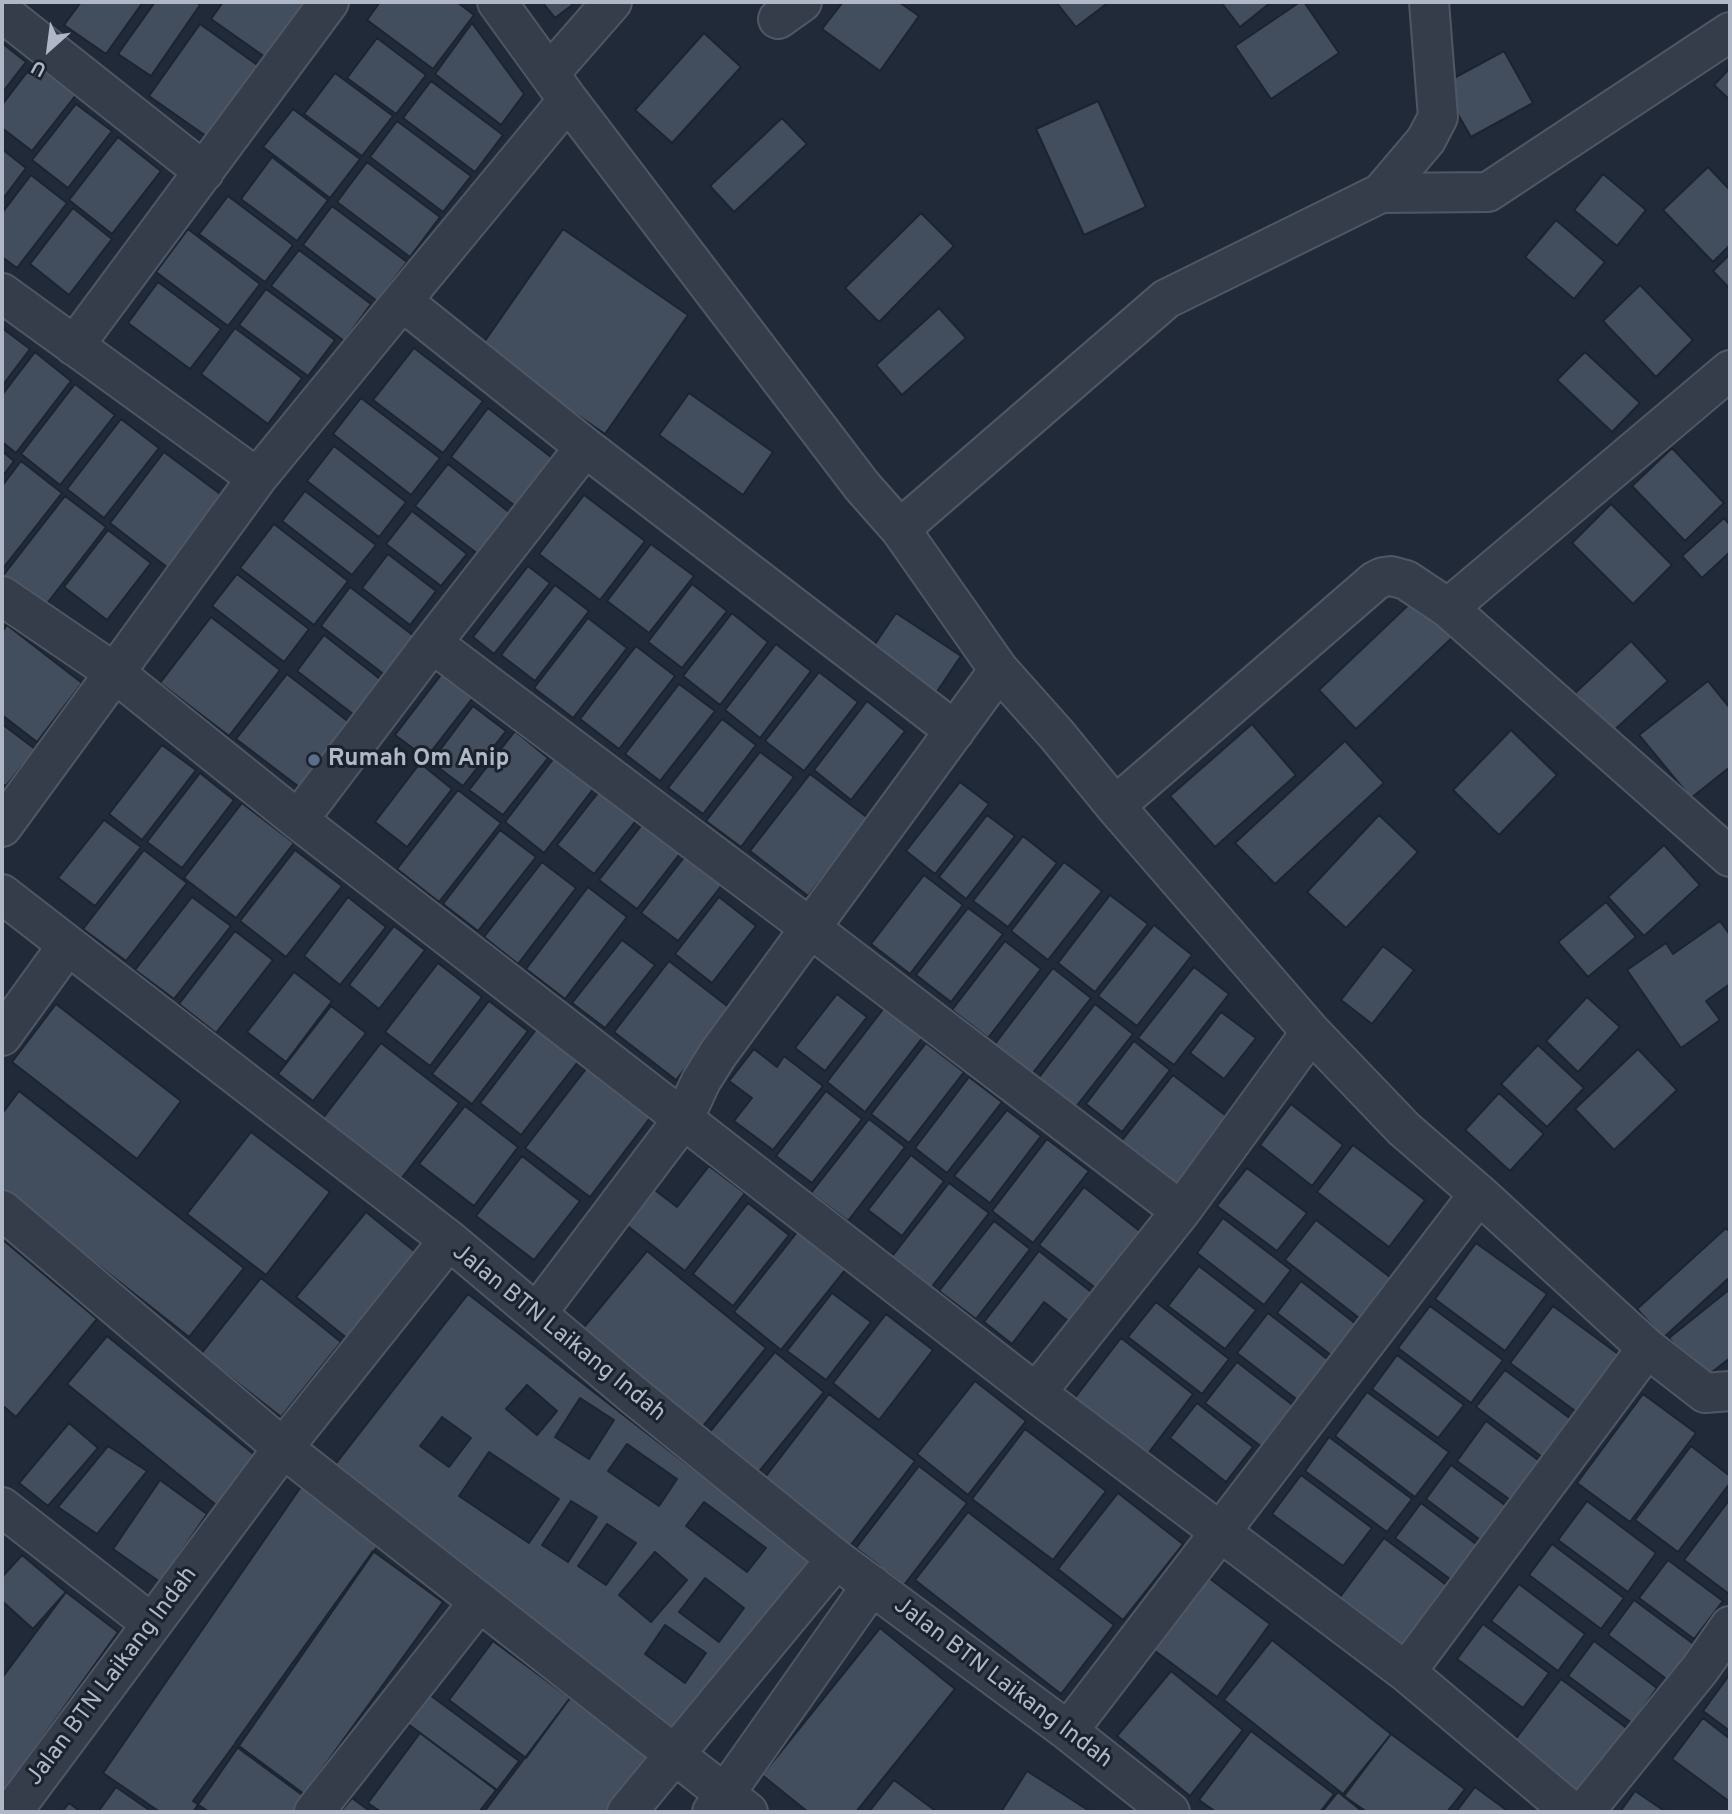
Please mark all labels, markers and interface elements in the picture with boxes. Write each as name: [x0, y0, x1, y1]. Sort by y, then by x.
north arrow: [14, 14, 84, 84]
text: U: [28, 54, 51, 81]
place label: Rumah Om Anip: [328, 746, 509, 774]
marker: Rumah Om Anip: [306, 752, 322, 768]
street label: Jalan BTN Laikang Indah: [445, 1239, 671, 1429]
street label: Jalan BTN Laikang Indah: [21, 1562, 205, 1792]
street label: Jalan BTN Laikang Indah: [887, 1592, 1117, 1776]

